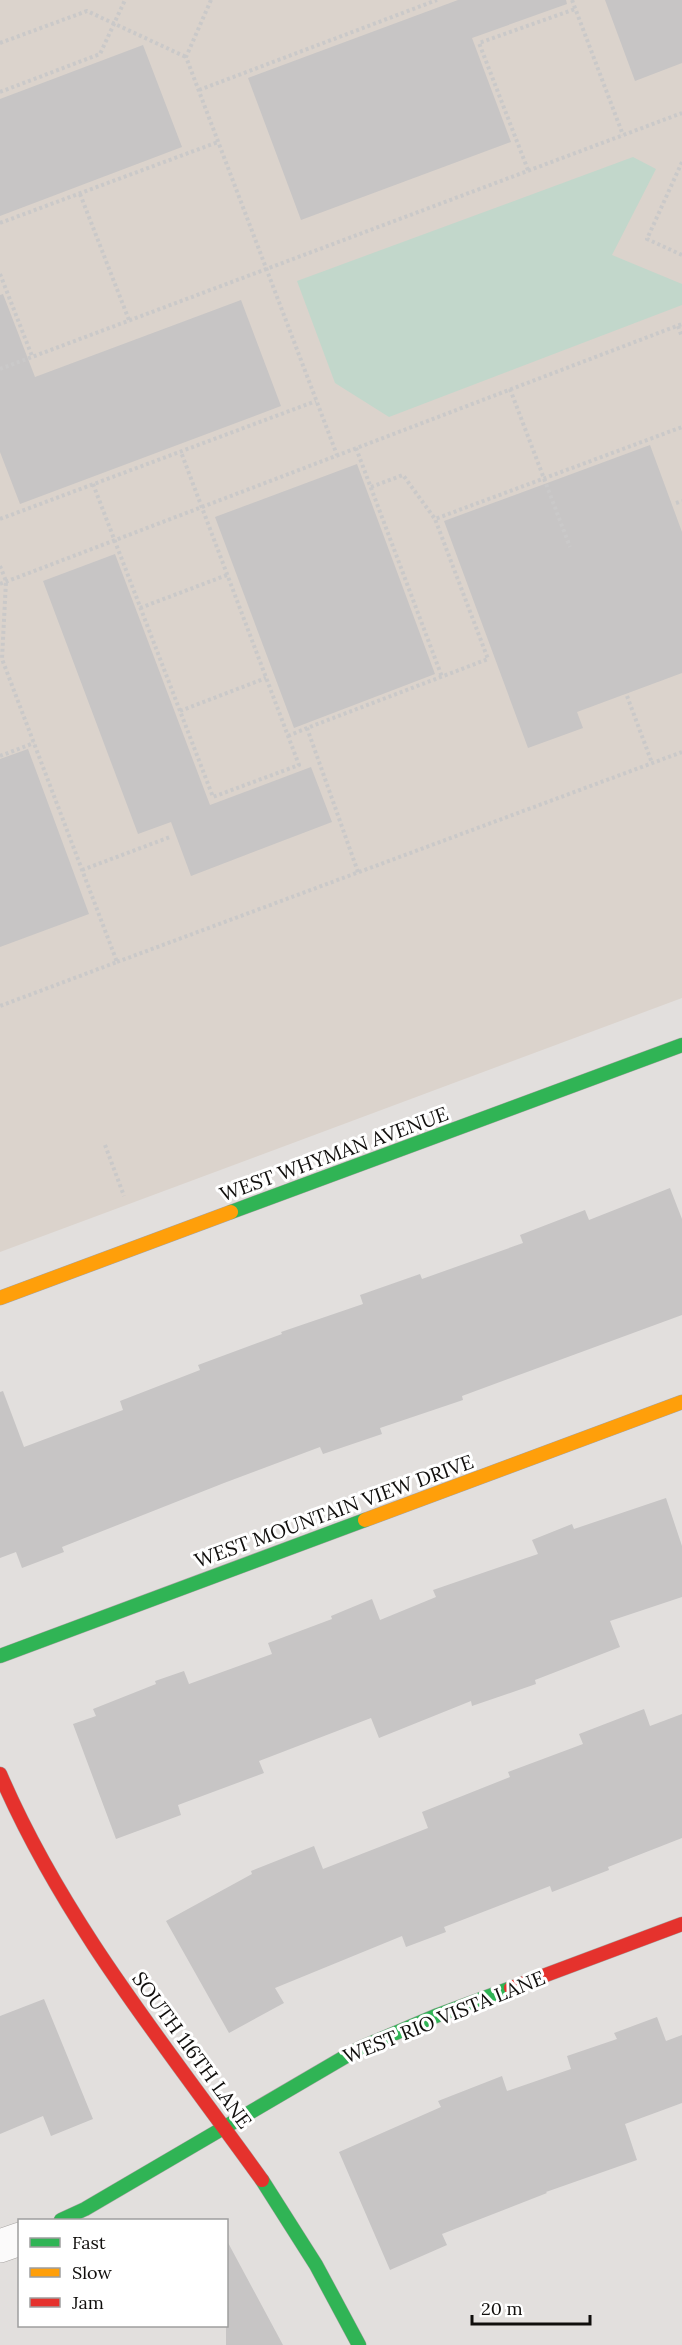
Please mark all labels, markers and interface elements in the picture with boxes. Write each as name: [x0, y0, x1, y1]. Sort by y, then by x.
street label: WEST WHYMAN AVENUE: [216, 1101, 451, 1207]
street label: WEST MOUNTAIN VIEW DRIVE: [191, 1448, 477, 1573]
street label: WEST RIO VISTA LANE: [339, 1965, 548, 2068]
street label: SOUTH 116TH LANE: [127, 1966, 258, 2133]
legend: [18, 2219, 228, 2327]
text: Fast: [72, 2231, 106, 2254]
text: Slow: [72, 2261, 112, 2284]
scale bar: [472, 2288, 590, 2326]
text: Jam: [71, 2291, 104, 2314]
text: 20 m: [481, 2297, 523, 2320]

